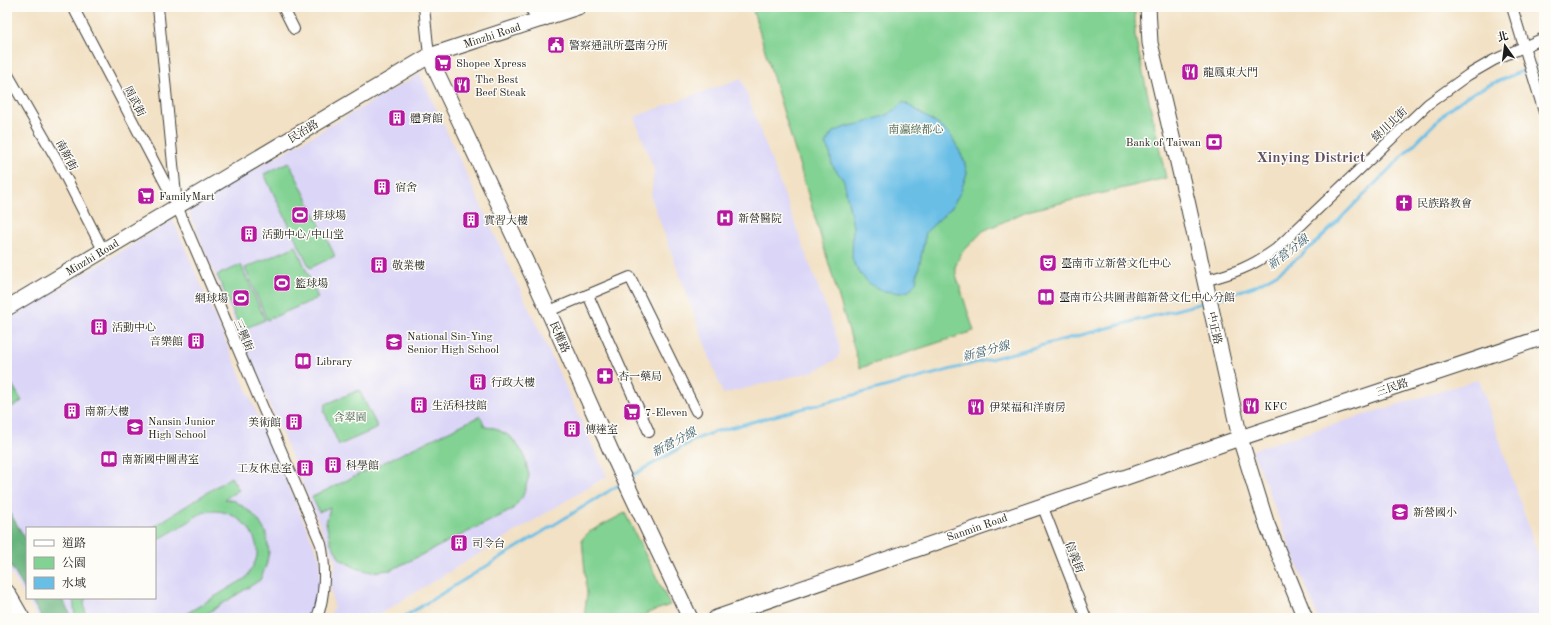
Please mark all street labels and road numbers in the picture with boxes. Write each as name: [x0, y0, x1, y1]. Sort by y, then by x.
street label: Minzhi Road: [462, 22, 523, 51]
street label: 周武街: [121, 84, 148, 119]
street label: 綠川北街: [1369, 105, 1410, 144]
street label: 民治路: [286, 117, 321, 145]
street label: 南新街: [53, 138, 80, 173]
street label: Minzhi Road: [64, 238, 121, 278]
street label: 中正路: [1204, 311, 1225, 346]
street label: 三興街: [231, 317, 256, 353]
street label: 民權路: [547, 319, 572, 355]
street label: 三民路: [1374, 376, 1410, 399]
street label: Sanmin Road: [946, 513, 1010, 544]
street label: 信義街: [1063, 539, 1087, 575]

